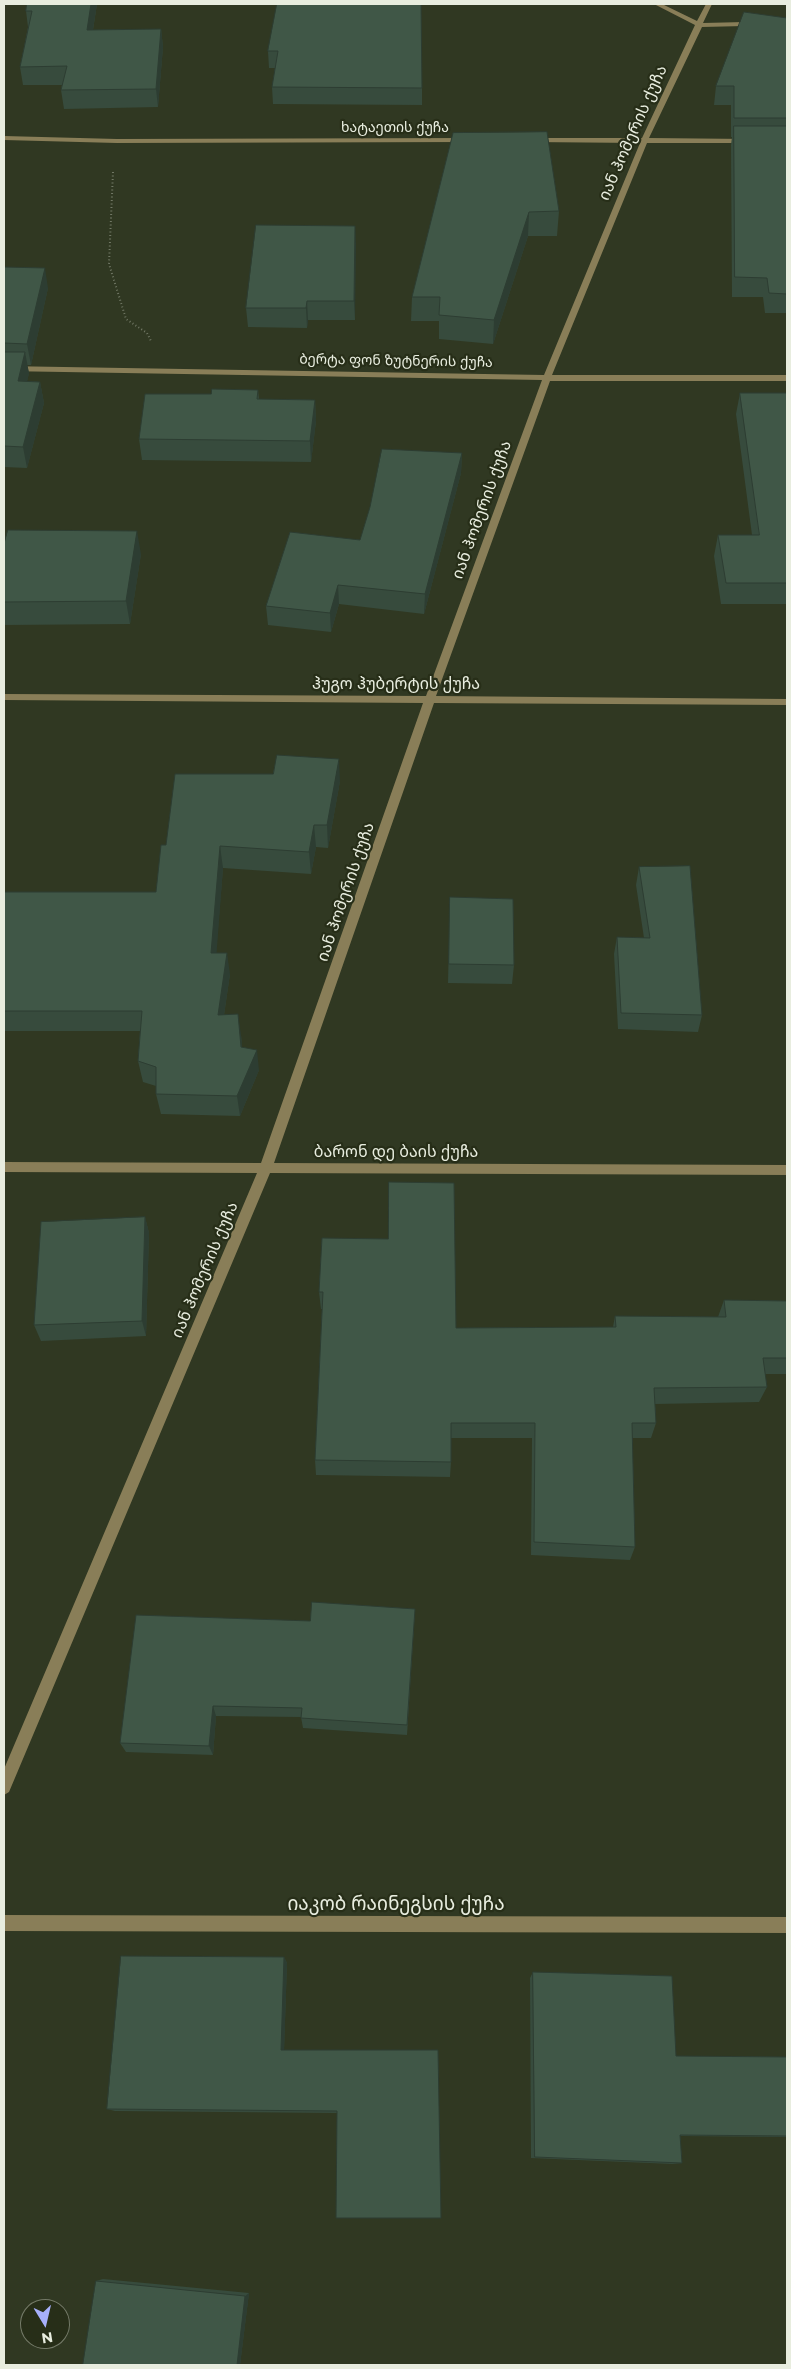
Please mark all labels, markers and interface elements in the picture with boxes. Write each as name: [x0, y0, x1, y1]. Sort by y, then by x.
street label: იან ჰომერის ქუჩა: [595, 62, 671, 204]
street label: ხატაეთის ქუჩა: [341, 120, 449, 136]
street label: ბერტა ფონ ზუტნერის ქუჩა: [299, 351, 493, 371]
street label: იან ჰომერის ქუჩა: [448, 438, 516, 582]
street label: ჰუგო ჰუბერტის ქუჩა: [312, 674, 480, 694]
street label: იან ჰომერის ქუჩა: [313, 820, 379, 964]
street label: ბარონ დე ბაის ქუჩა: [314, 1142, 478, 1162]
street label: იან ჰომერის ქუჩა: [168, 1199, 242, 1341]
street label: იაკობ რაინეგსის ქუჩა: [287, 1893, 505, 1915]
north arrow: [20, 2299, 70, 2349]
text: N: [40, 2328, 54, 2348]

